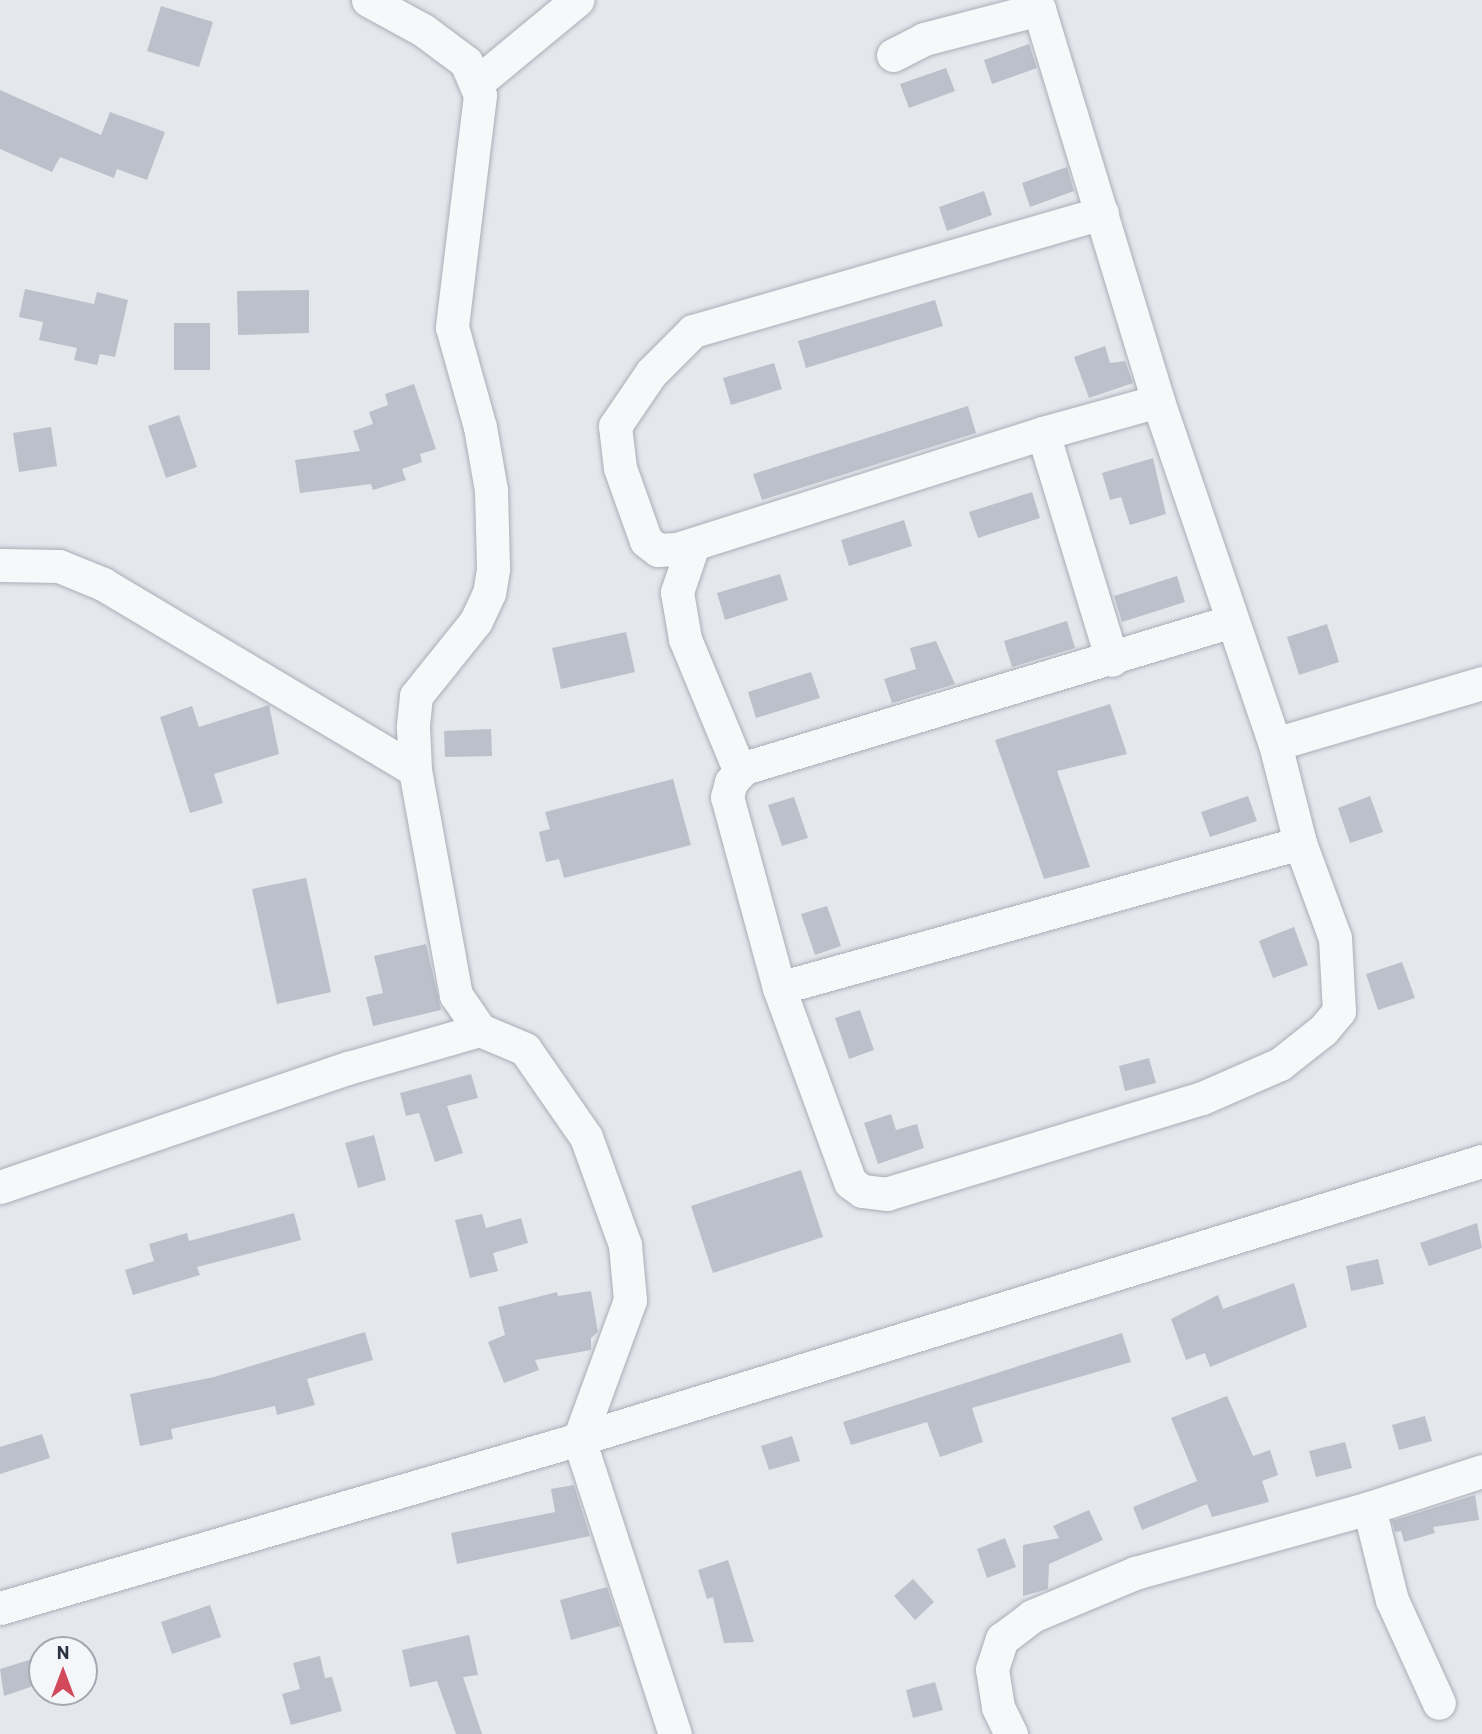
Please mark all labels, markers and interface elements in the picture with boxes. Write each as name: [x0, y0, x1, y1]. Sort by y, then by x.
north arrow: [28, 1636, 98, 1706]
text: N: [57, 1640, 69, 1663]

